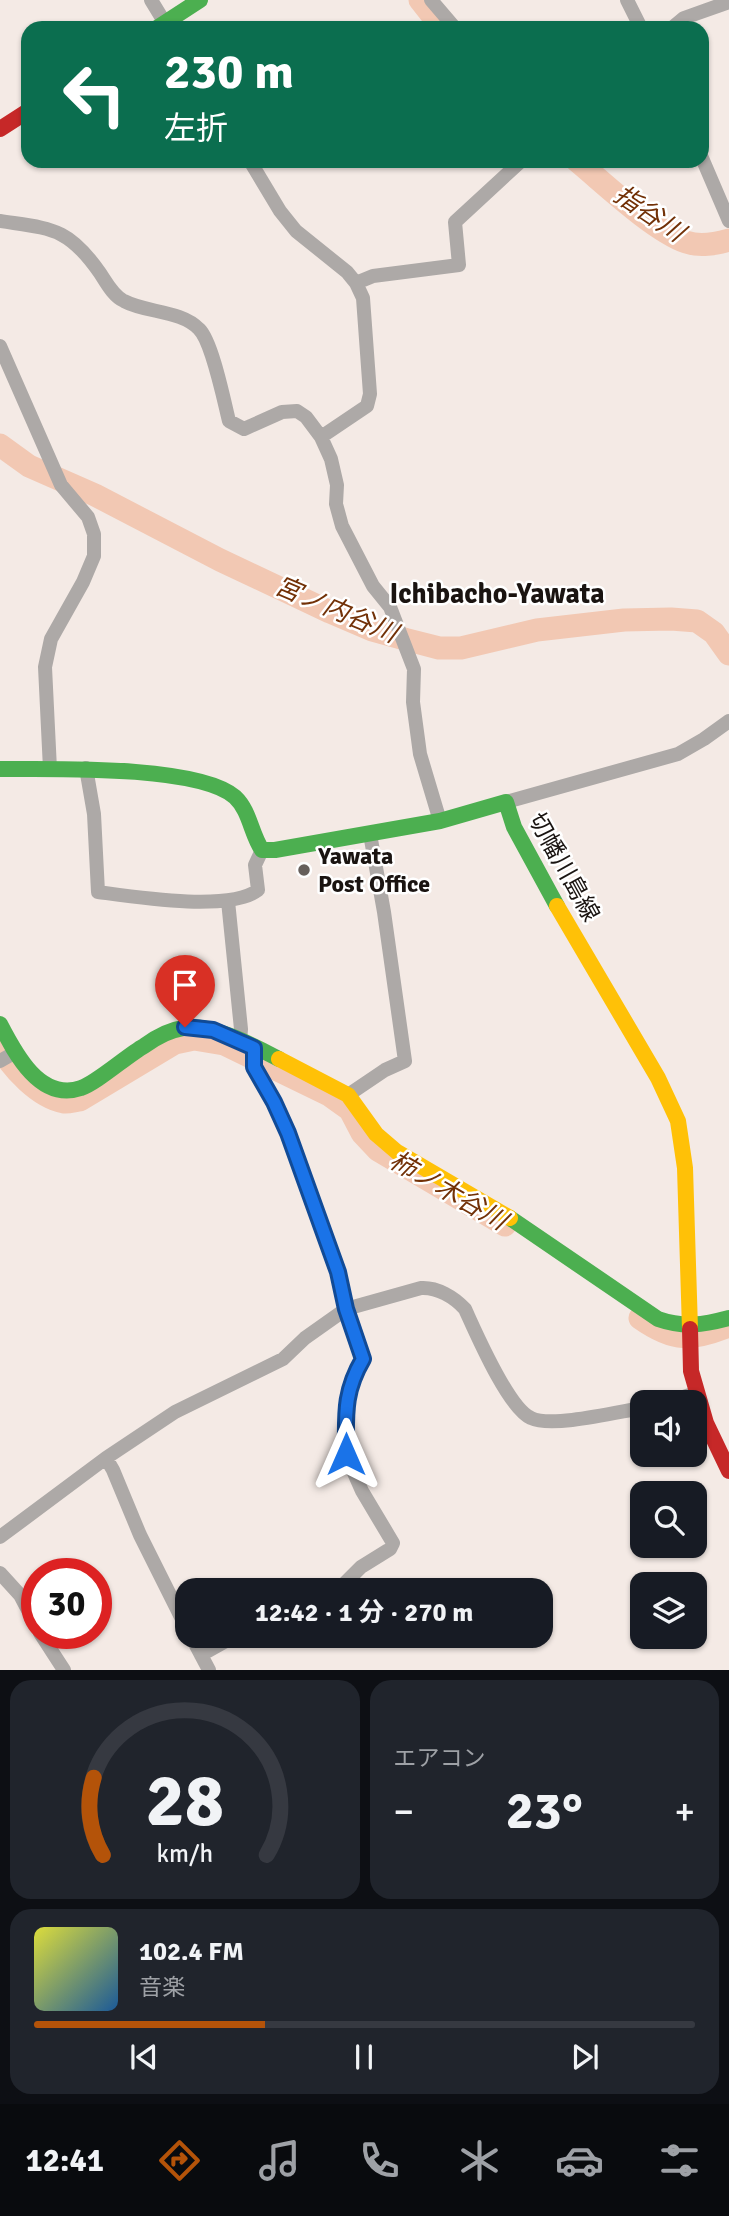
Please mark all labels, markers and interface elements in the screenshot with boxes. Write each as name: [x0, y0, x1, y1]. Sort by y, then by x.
text: 230 m: [164, 42, 294, 102]
icon: left: [49, 49, 140, 140]
text: 左折: [164, 109, 228, 148]
water label: 指谷川: [608, 179, 693, 251]
water label: 宮ノ内谷川: [270, 570, 405, 651]
district label: Ichibacho-Yawata: [389, 577, 605, 611]
street label: 切幡川島線: [522, 807, 606, 927]
place label: Yawata Post Office: [317, 841, 430, 899]
marker: Yawata Post Office: [296, 862, 312, 878]
pin: [155, 955, 215, 1027]
icon: arrive: [166, 966, 204, 1004]
water label: 柿ノ木谷川: [384, 1145, 515, 1239]
map controls: [630, 1390, 707, 1649]
button: sound: [630, 1390, 707, 1467]
position arrow: [309, 1417, 383, 1491]
button: search: [630, 1481, 707, 1558]
speed limit sign: 30: [21, 1558, 112, 1649]
button: layers: [630, 1572, 707, 1649]
text: 12:42 · 1 分 · 270 m: [255, 1597, 473, 1629]
text: エアコン: [394, 1744, 486, 1773]
text: 28: [145, 1758, 224, 1847]
text: 23°: [506, 1779, 583, 1843]
text: −: [394, 1788, 414, 1835]
text: +: [674, 1788, 695, 1835]
text: km/h: [156, 1838, 213, 1869]
text: 102.4 FM: [139, 1936, 244, 1968]
text: 音楽: [139, 1973, 185, 2002]
icon: previous: [125, 2038, 163, 2076]
icon: pause: [345, 2038, 383, 2076]
icon: next: [566, 2038, 604, 2076]
icon: directions: [155, 2136, 204, 2185]
icon: music: [255, 2136, 304, 2185]
icon: phone: [355, 2136, 404, 2185]
icon: climate: [455, 2136, 504, 2185]
icon: car: [555, 2136, 604, 2185]
icon: filters: [655, 2136, 704, 2185]
text: 12:41: [25, 2141, 104, 2180]

